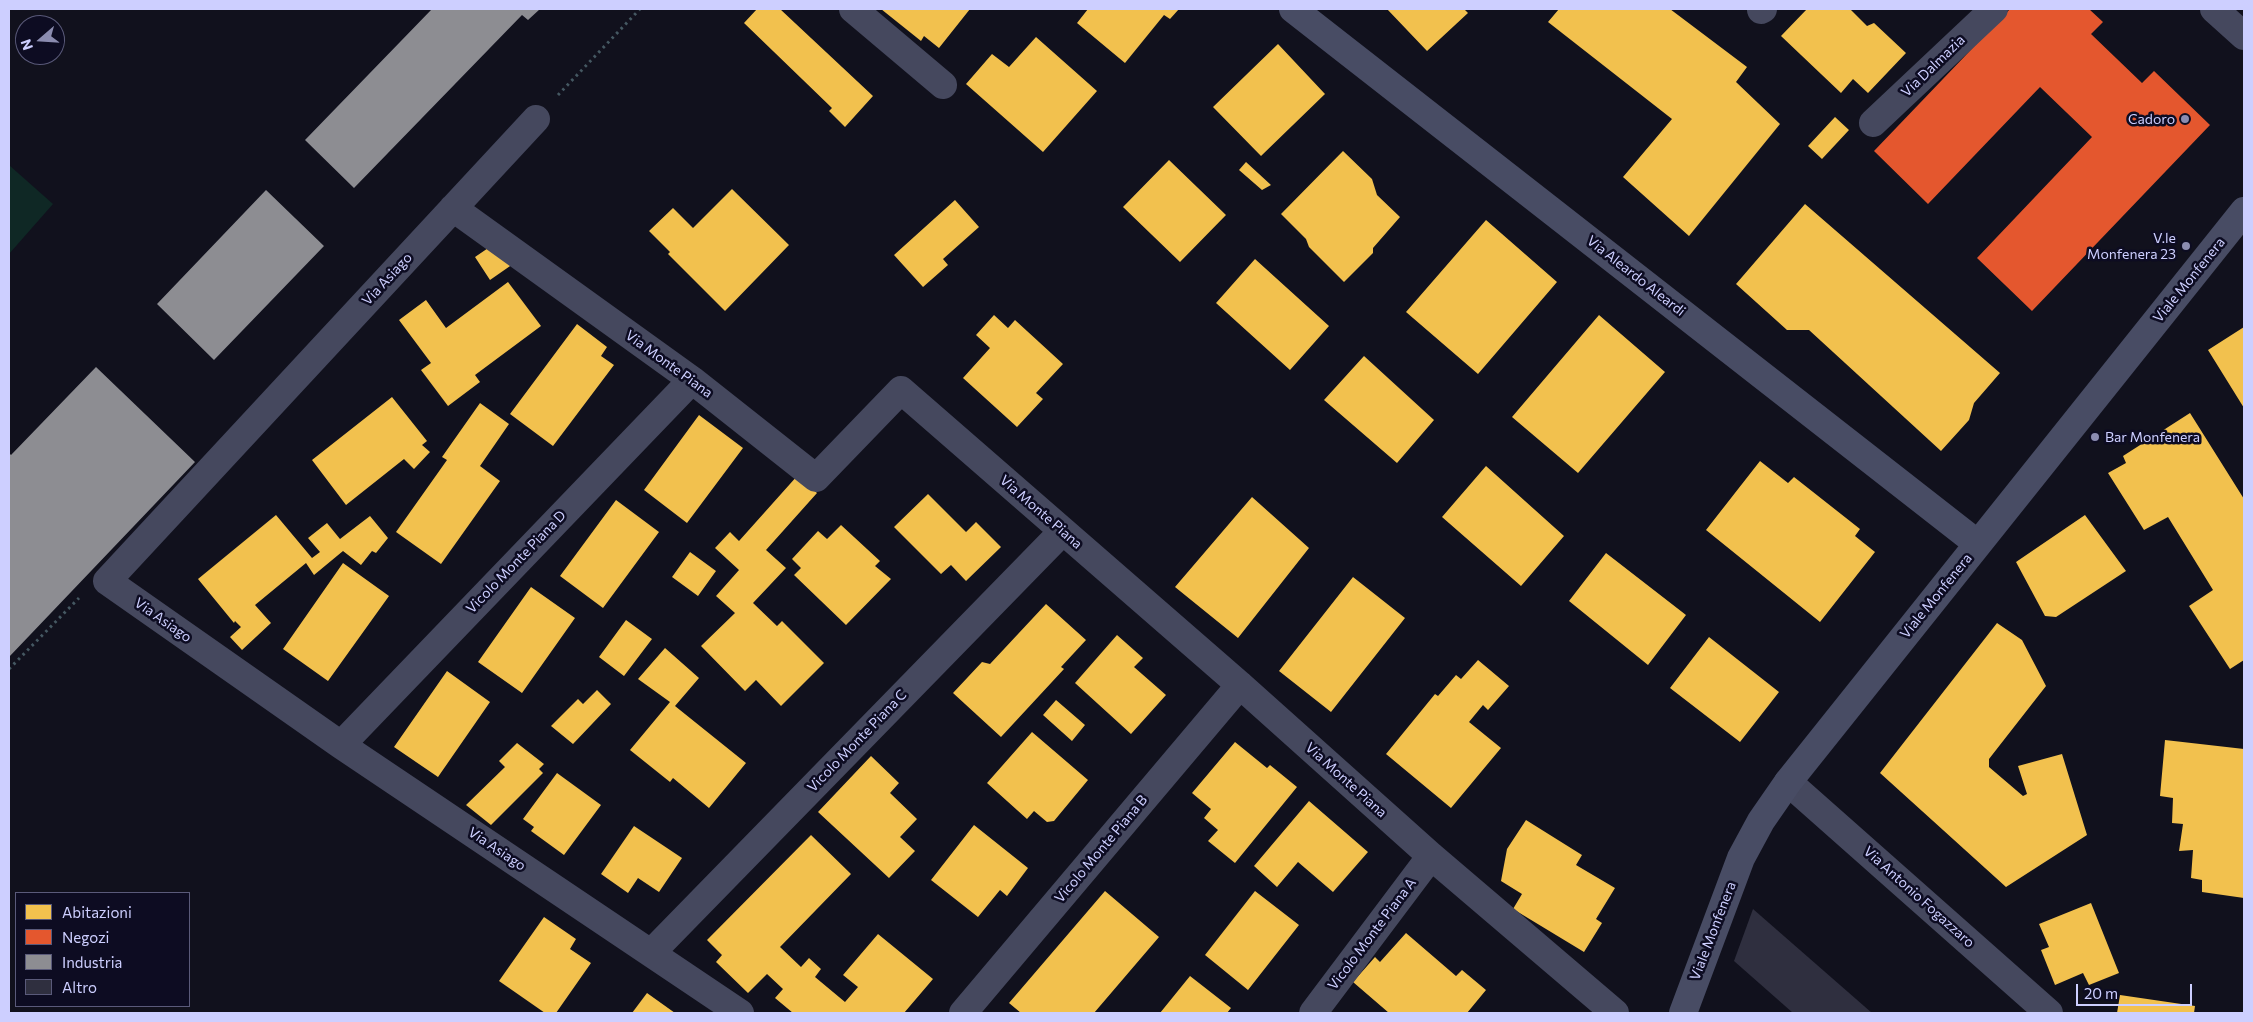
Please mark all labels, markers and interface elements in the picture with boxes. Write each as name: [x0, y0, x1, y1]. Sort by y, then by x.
north arrow: [15, 15, 65, 65]
street label: Via Dalmazia: [1898, 32, 1968, 100]
text: N: [17, 37, 36, 52]
place label: Cadoro: [2128, 111, 2175, 127]
marker: Cadoro: [2179, 113, 2191, 125]
place label: V.le Monfenera 23: [2087, 230, 2176, 262]
street label: Via Aleardo Aleardi: [1583, 232, 1689, 320]
street label: Viale Monfenera: [2150, 234, 2228, 326]
marker: V.le Monfenera 23: [2180, 240, 2192, 252]
street label: Via Asiago: [358, 249, 416, 309]
street label: Via Monte Piana: [622, 327, 716, 401]
place label: Bar Monfenera: [2105, 429, 2200, 445]
marker: Bar Monfenera: [2089, 431, 2101, 443]
street label: Via Monte Piana: [996, 472, 1086, 552]
street label: Vicolo Monte Piana D: [463, 507, 569, 617]
street label: Viale Monfenera: [1897, 550, 1975, 642]
street label: Via Asiago: [131, 594, 195, 646]
street label: Vicolo Monte Piana C: [804, 686, 910, 796]
street label: Via Monte Piana: [1302, 739, 1390, 821]
street label: Vicolo Monte Piana B: [1051, 792, 1151, 906]
street label: Via Asiago: [465, 824, 529, 874]
street label: Via Antonio Fogazzaro: [1860, 843, 1978, 951]
street label: Vicolo Monte Piana A: [1324, 875, 1420, 993]
street label: Viale Monfenera: [1686, 879, 1740, 983]
legend: [15, 892, 190, 1007]
text: Abitazioni: [62, 903, 132, 921]
text: Negozi: [62, 928, 109, 946]
text: Industria: [62, 953, 122, 971]
scale bar: [2078, 974, 2194, 1006]
text: Altro: [62, 978, 97, 996]
text: 20 m: [2084, 984, 2118, 1002]

